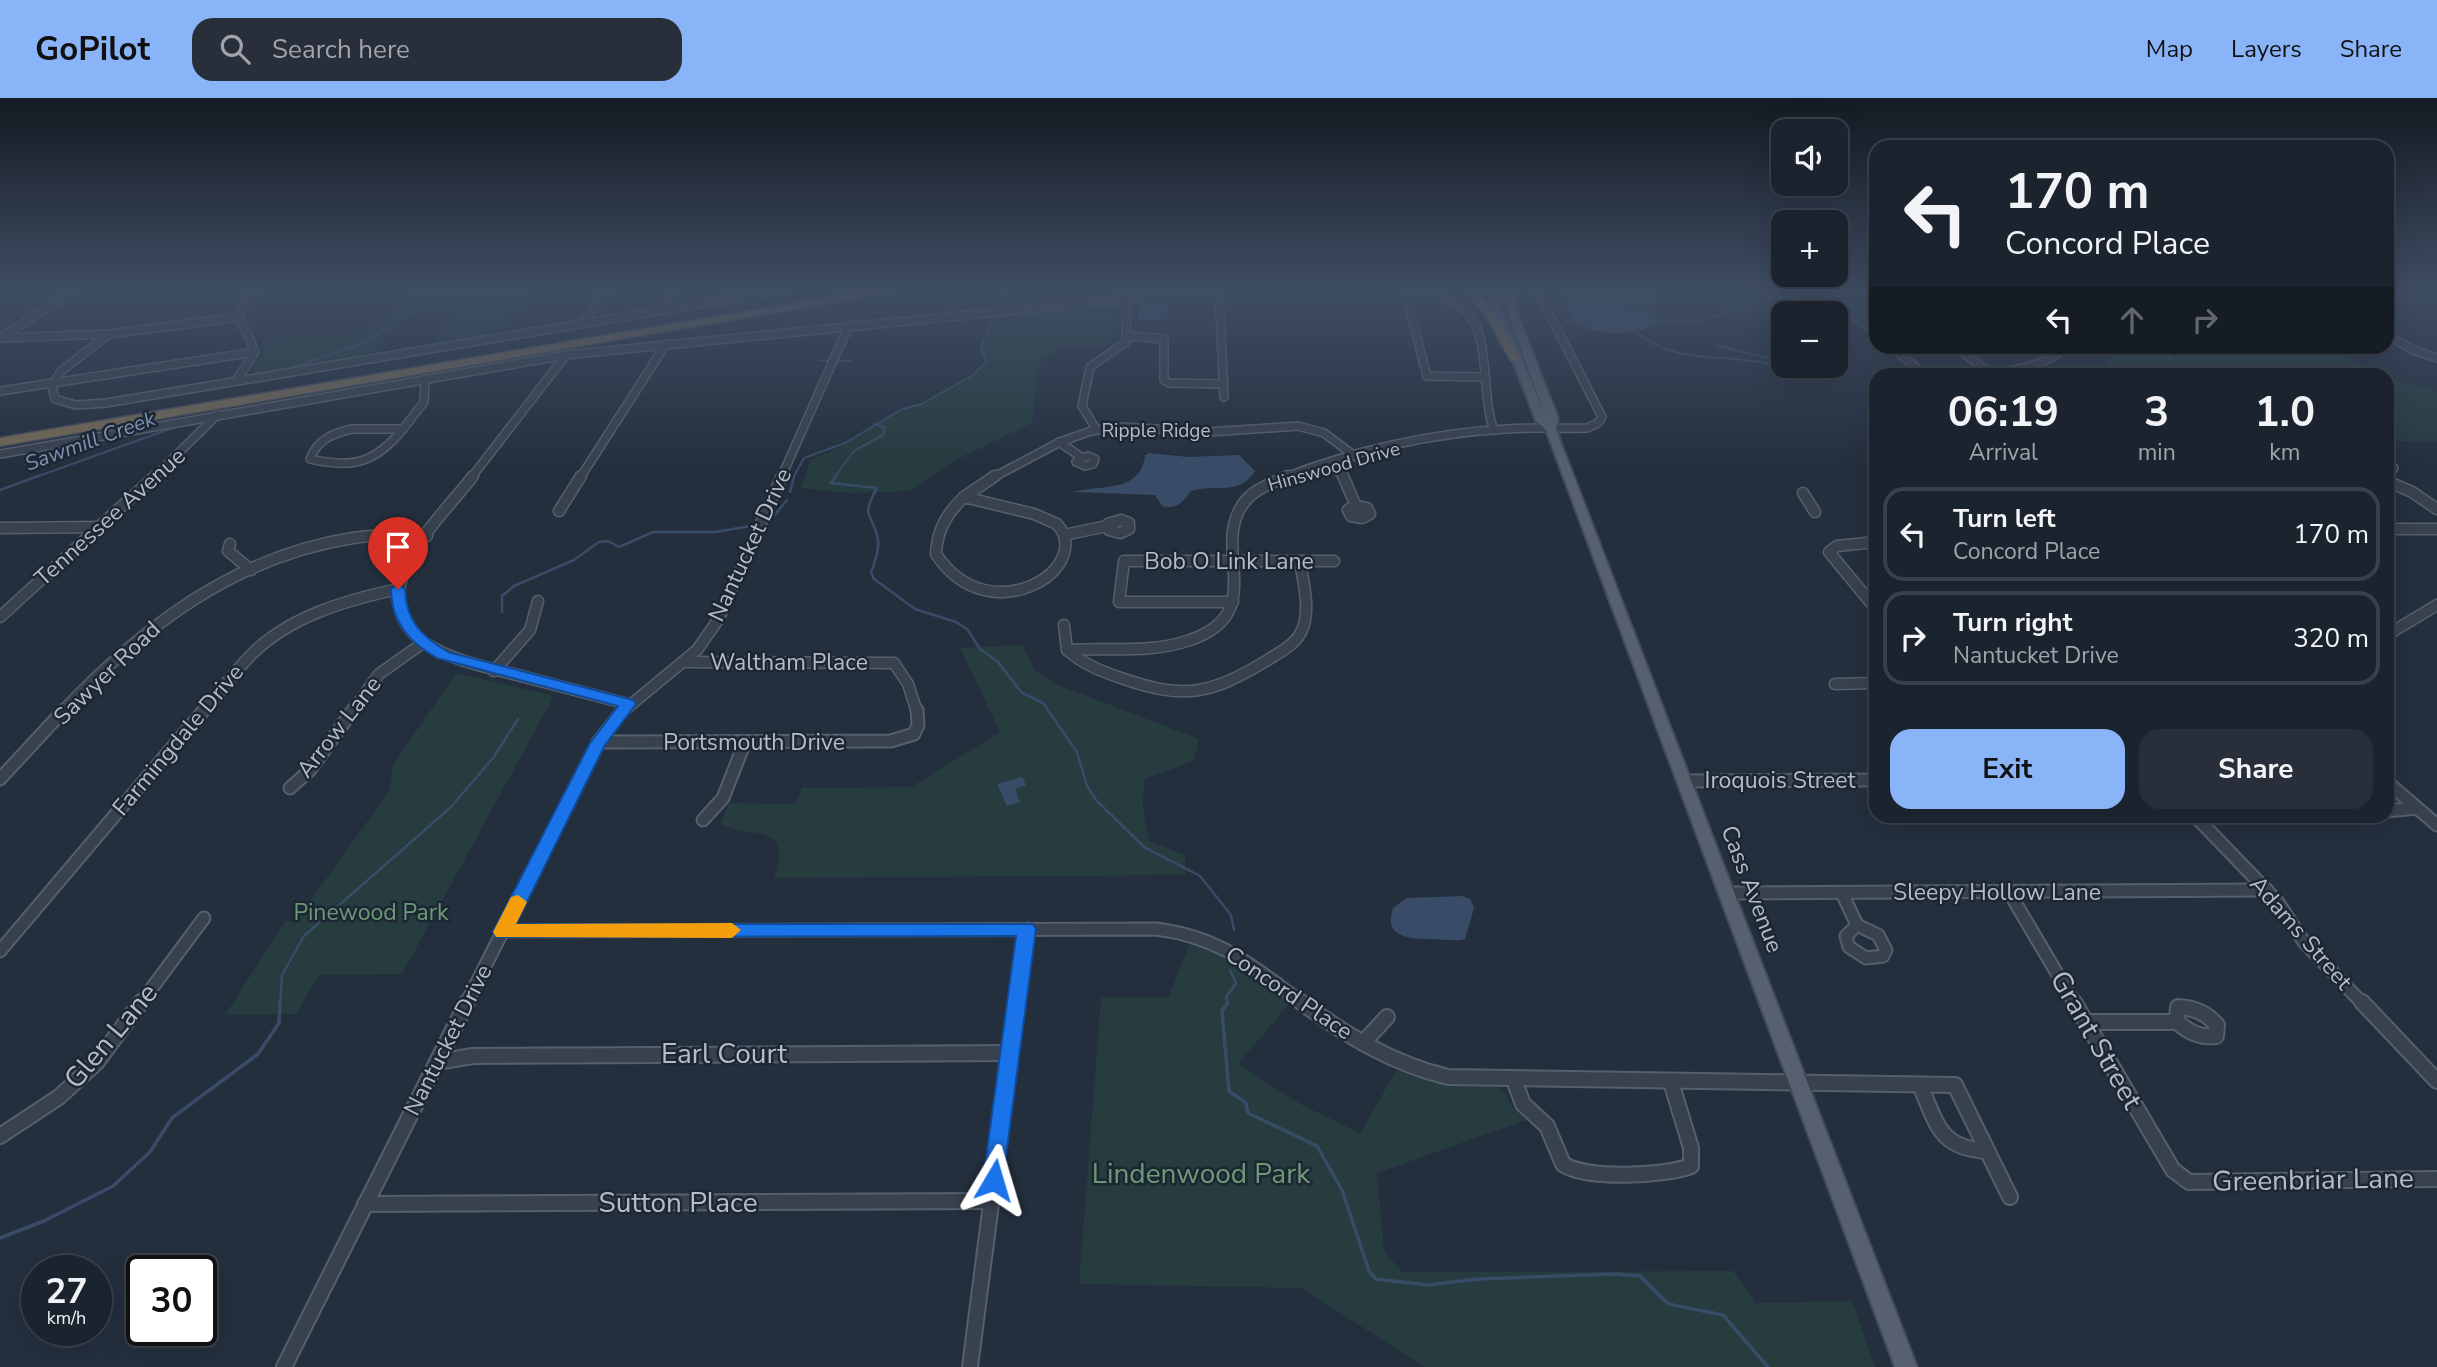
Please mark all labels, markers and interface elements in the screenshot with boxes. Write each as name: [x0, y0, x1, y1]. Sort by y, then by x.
search box: [192, 18, 682, 81]
text: GoPilot: [35, 27, 150, 72]
icon: search: [216, 30, 254, 68]
text: Search here: [272, 32, 410, 67]
text: Map: [2146, 33, 2193, 65]
text: Layers: [2231, 33, 2302, 65]
text: Share: [2340, 33, 2402, 65]
map controls: [1771, 119, 1848, 378]
button: sound: [1771, 119, 1848, 196]
text: 170 m: [2005, 158, 2149, 225]
icon: left: [1890, 168, 1981, 259]
button: +: [1771, 210, 1848, 287]
text: Concord Place: [2005, 222, 2210, 265]
button: −: [1771, 301, 1848, 378]
icon: left: [2040, 301, 2078, 339]
icon: ahead: [2113, 301, 2151, 339]
icon: right: [2186, 301, 2224, 339]
text: 06:19: [1948, 384, 2059, 441]
text: 3: [2144, 384, 2169, 441]
text: 1.0: [2254, 384, 2315, 441]
water label: Sawmill Creek: [21, 404, 159, 478]
street label: Ripple Ridge: [1101, 418, 1211, 444]
street label: Hinswood Drive: [1265, 436, 1403, 498]
text: Arrival: [1969, 437, 2038, 468]
text: min: [2138, 437, 2176, 468]
text: km: [2269, 437, 2300, 468]
street label: Tennessee Avenue: [28, 441, 192, 593]
street label: Nantucket Drive: [701, 463, 799, 627]
text: Turn left: [1953, 501, 2056, 536]
icon: left: [1894, 515, 1932, 553]
pin: [368, 517, 428, 589]
text: 170 m: [2293, 517, 2369, 552]
icon: arrive: [379, 528, 417, 566]
text: Concord Place: [1953, 536, 2100, 567]
street label: Bob O Link Lane: [1144, 546, 1314, 577]
text: Turn right: [1953, 605, 2072, 640]
street label: Sawyer Road: [47, 614, 167, 732]
icon: right: [1894, 619, 1932, 657]
text: 320 m: [2293, 621, 2369, 656]
text: Nantucket Drive: [1953, 640, 2119, 671]
street label: Waltham Place: [710, 647, 868, 678]
street label: Farmingdale Drive: [105, 658, 251, 822]
street label: Arrow Lane: [290, 670, 388, 784]
street label: Portsmouth Drive: [663, 727, 845, 758]
button: Exit: [1890, 729, 2125, 809]
button: Share: [2139, 729, 2373, 809]
street label: Iroquois Street: [1705, 765, 1856, 796]
street label: Cass Avenue: [1714, 821, 1790, 957]
street label: Adams Street: [2243, 869, 2360, 997]
street label: Sleepy Hollow Lane: [1893, 877, 2101, 908]
park label: Pinewood Park: [293, 897, 449, 928]
street label: Concord Place: [1219, 939, 1359, 1047]
street label: Nantucket Drive: [397, 959, 499, 1121]
street label: Grant Street: [2041, 964, 2151, 1117]
street label: Glen Lane: [56, 975, 166, 1097]
street label: Earl Court: [661, 1035, 787, 1073]
position arrow: [957, 1143, 1031, 1217]
park label: Lindenwood Park: [1092, 1155, 1311, 1193]
street label: Greenbriar Lane: [2212, 1159, 2414, 1201]
street label: Sutton Place: [598, 1184, 758, 1222]
speed limit sign: 30: [126, 1255, 217, 1346]
text: 27: [45, 1268, 88, 1315]
text: km/h: [47, 1306, 86, 1330]

